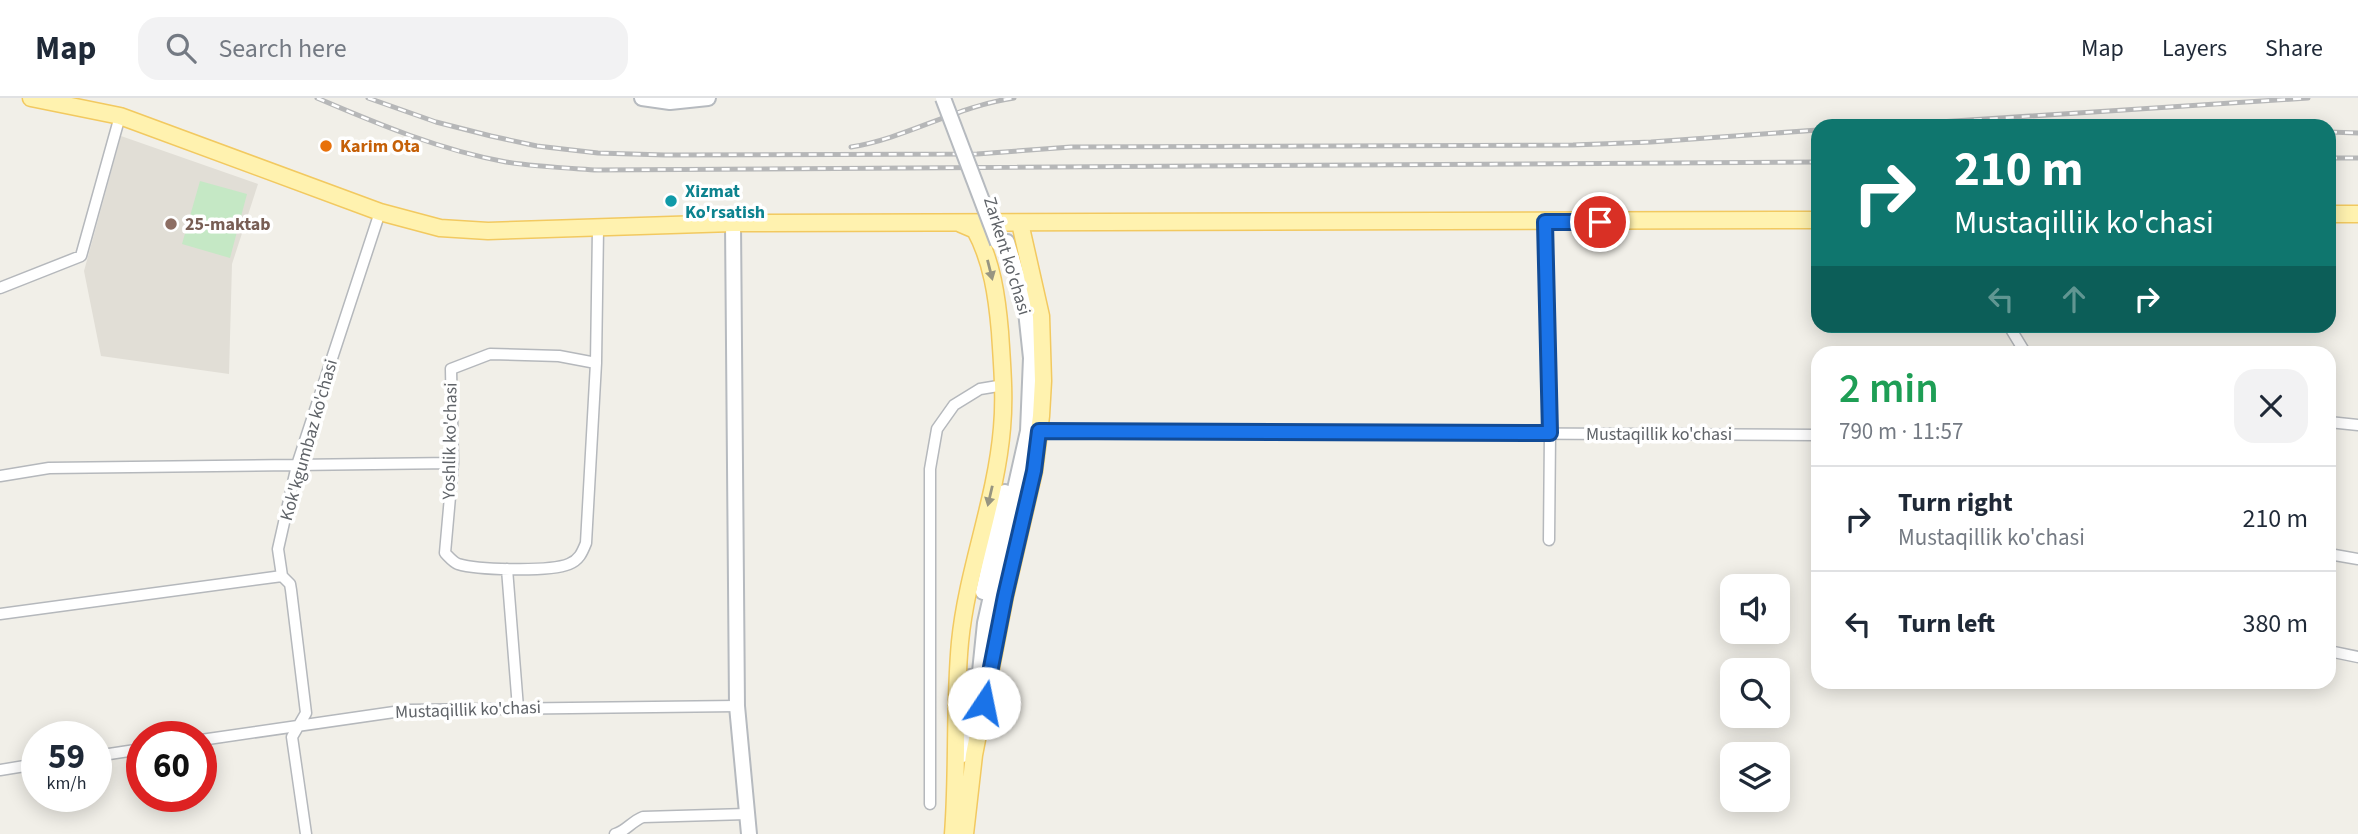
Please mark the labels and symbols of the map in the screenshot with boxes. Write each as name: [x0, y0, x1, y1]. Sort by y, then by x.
place label: Karim Ota: [340, 134, 420, 159]
marker: Karim Ota: [318, 138, 334, 154]
place label: Xizmat Ko'rsatish: [685, 179, 765, 225]
pin: [1570, 192, 1630, 252]
marker: Xizmat Ko'rsatish: [663, 193, 679, 209]
street label: Zarkent ko'chasi: [977, 194, 1037, 318]
place label: 25-maktab: [185, 212, 270, 237]
marker: 25-maktab: [163, 216, 179, 232]
one-way arrow: [985, 260, 996, 282]
street label: Kok'kgumbaz ko'chasi: [274, 356, 344, 524]
street label: Yoshlik ko'chasi: [436, 382, 464, 501]
street label: Mustaqillik ko'chasi: [1586, 422, 1732, 447]
one-way arrow: [984, 485, 995, 507]
position arrow: [947, 666, 1021, 740]
street label: Mustaqillik ko'chasi: [395, 695, 541, 725]
speed limit sign: 60: [126, 721, 217, 812]

